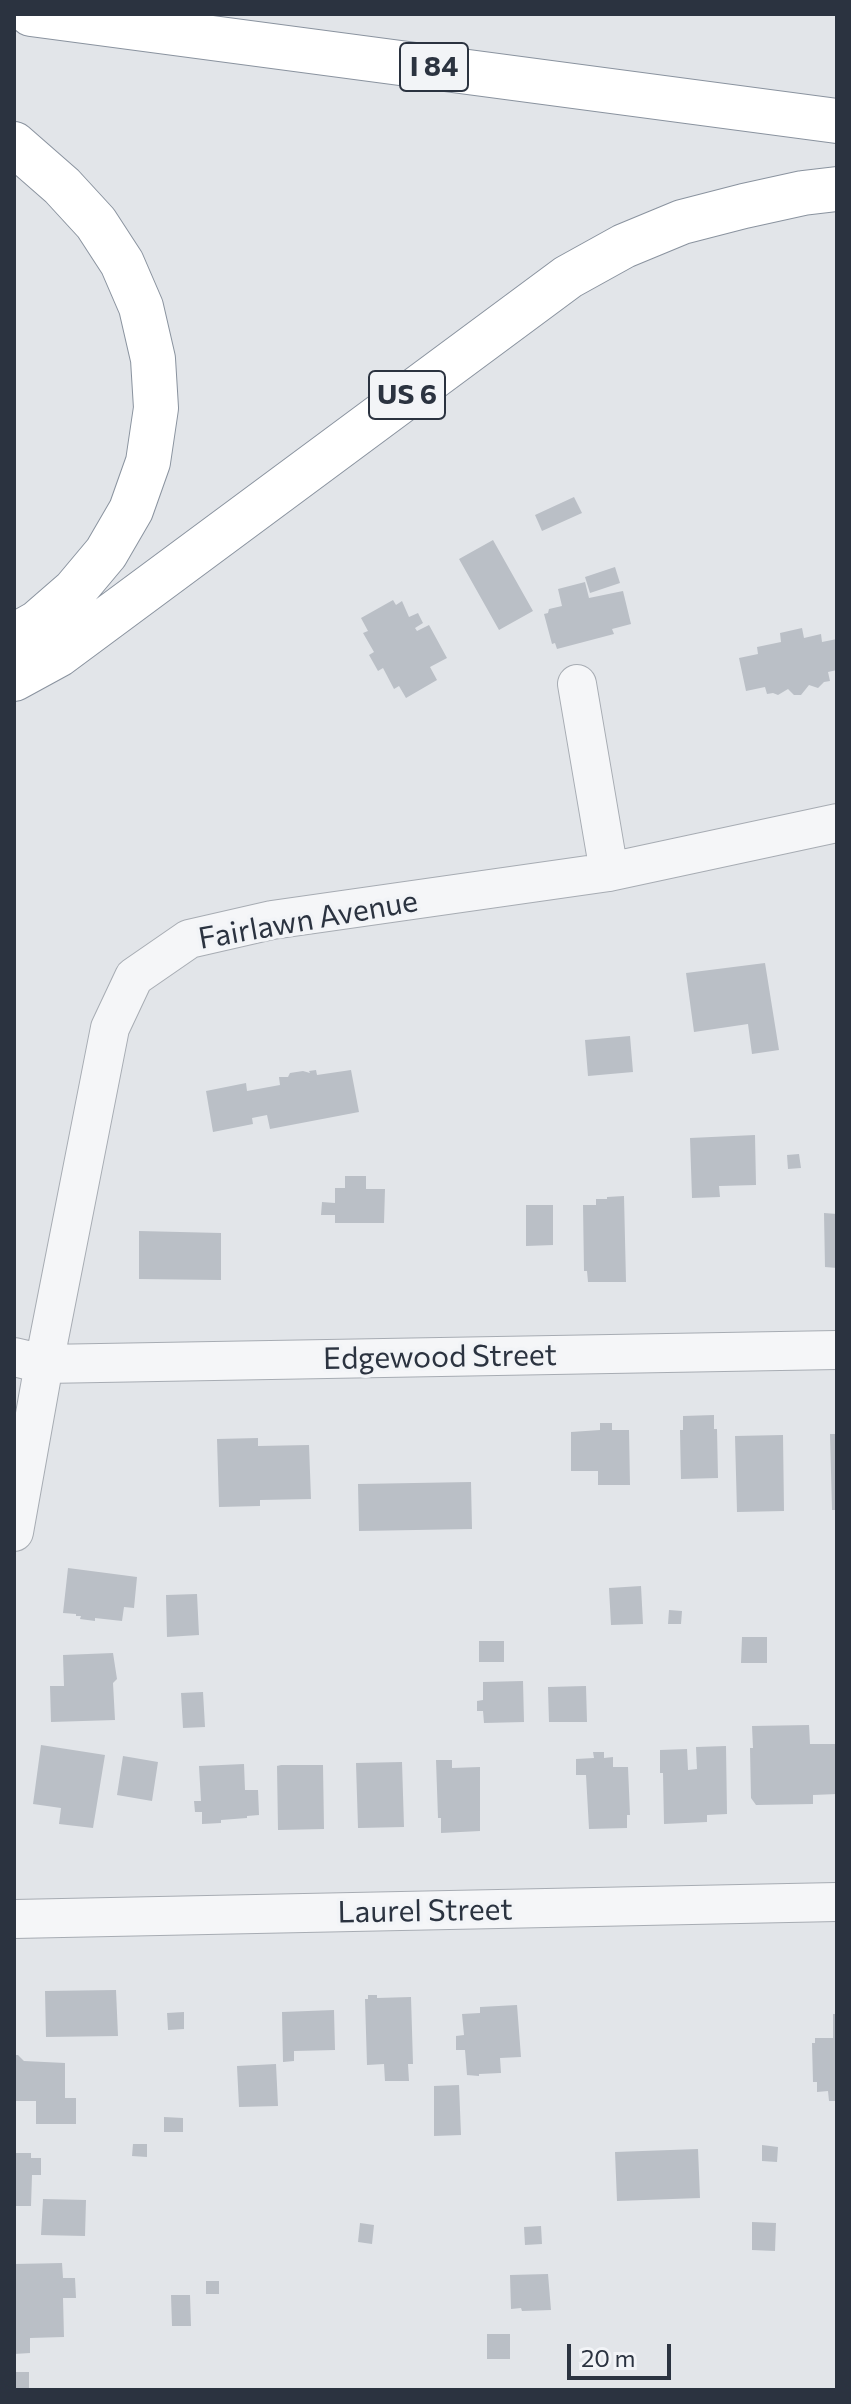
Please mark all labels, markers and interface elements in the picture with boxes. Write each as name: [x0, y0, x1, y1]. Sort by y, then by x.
road number: I 84: [400, 43, 468, 91]
road number: US 6: [369, 371, 445, 419]
street label: Fairlawn Avenue: [196, 883, 420, 957]
street label: Edgewood Street: [323, 1337, 557, 1377]
street label: Laurel Street: [337, 1891, 513, 1931]
scale bar: [571, 2328, 675, 2378]
text: 20 m: [581, 2343, 635, 2372]

